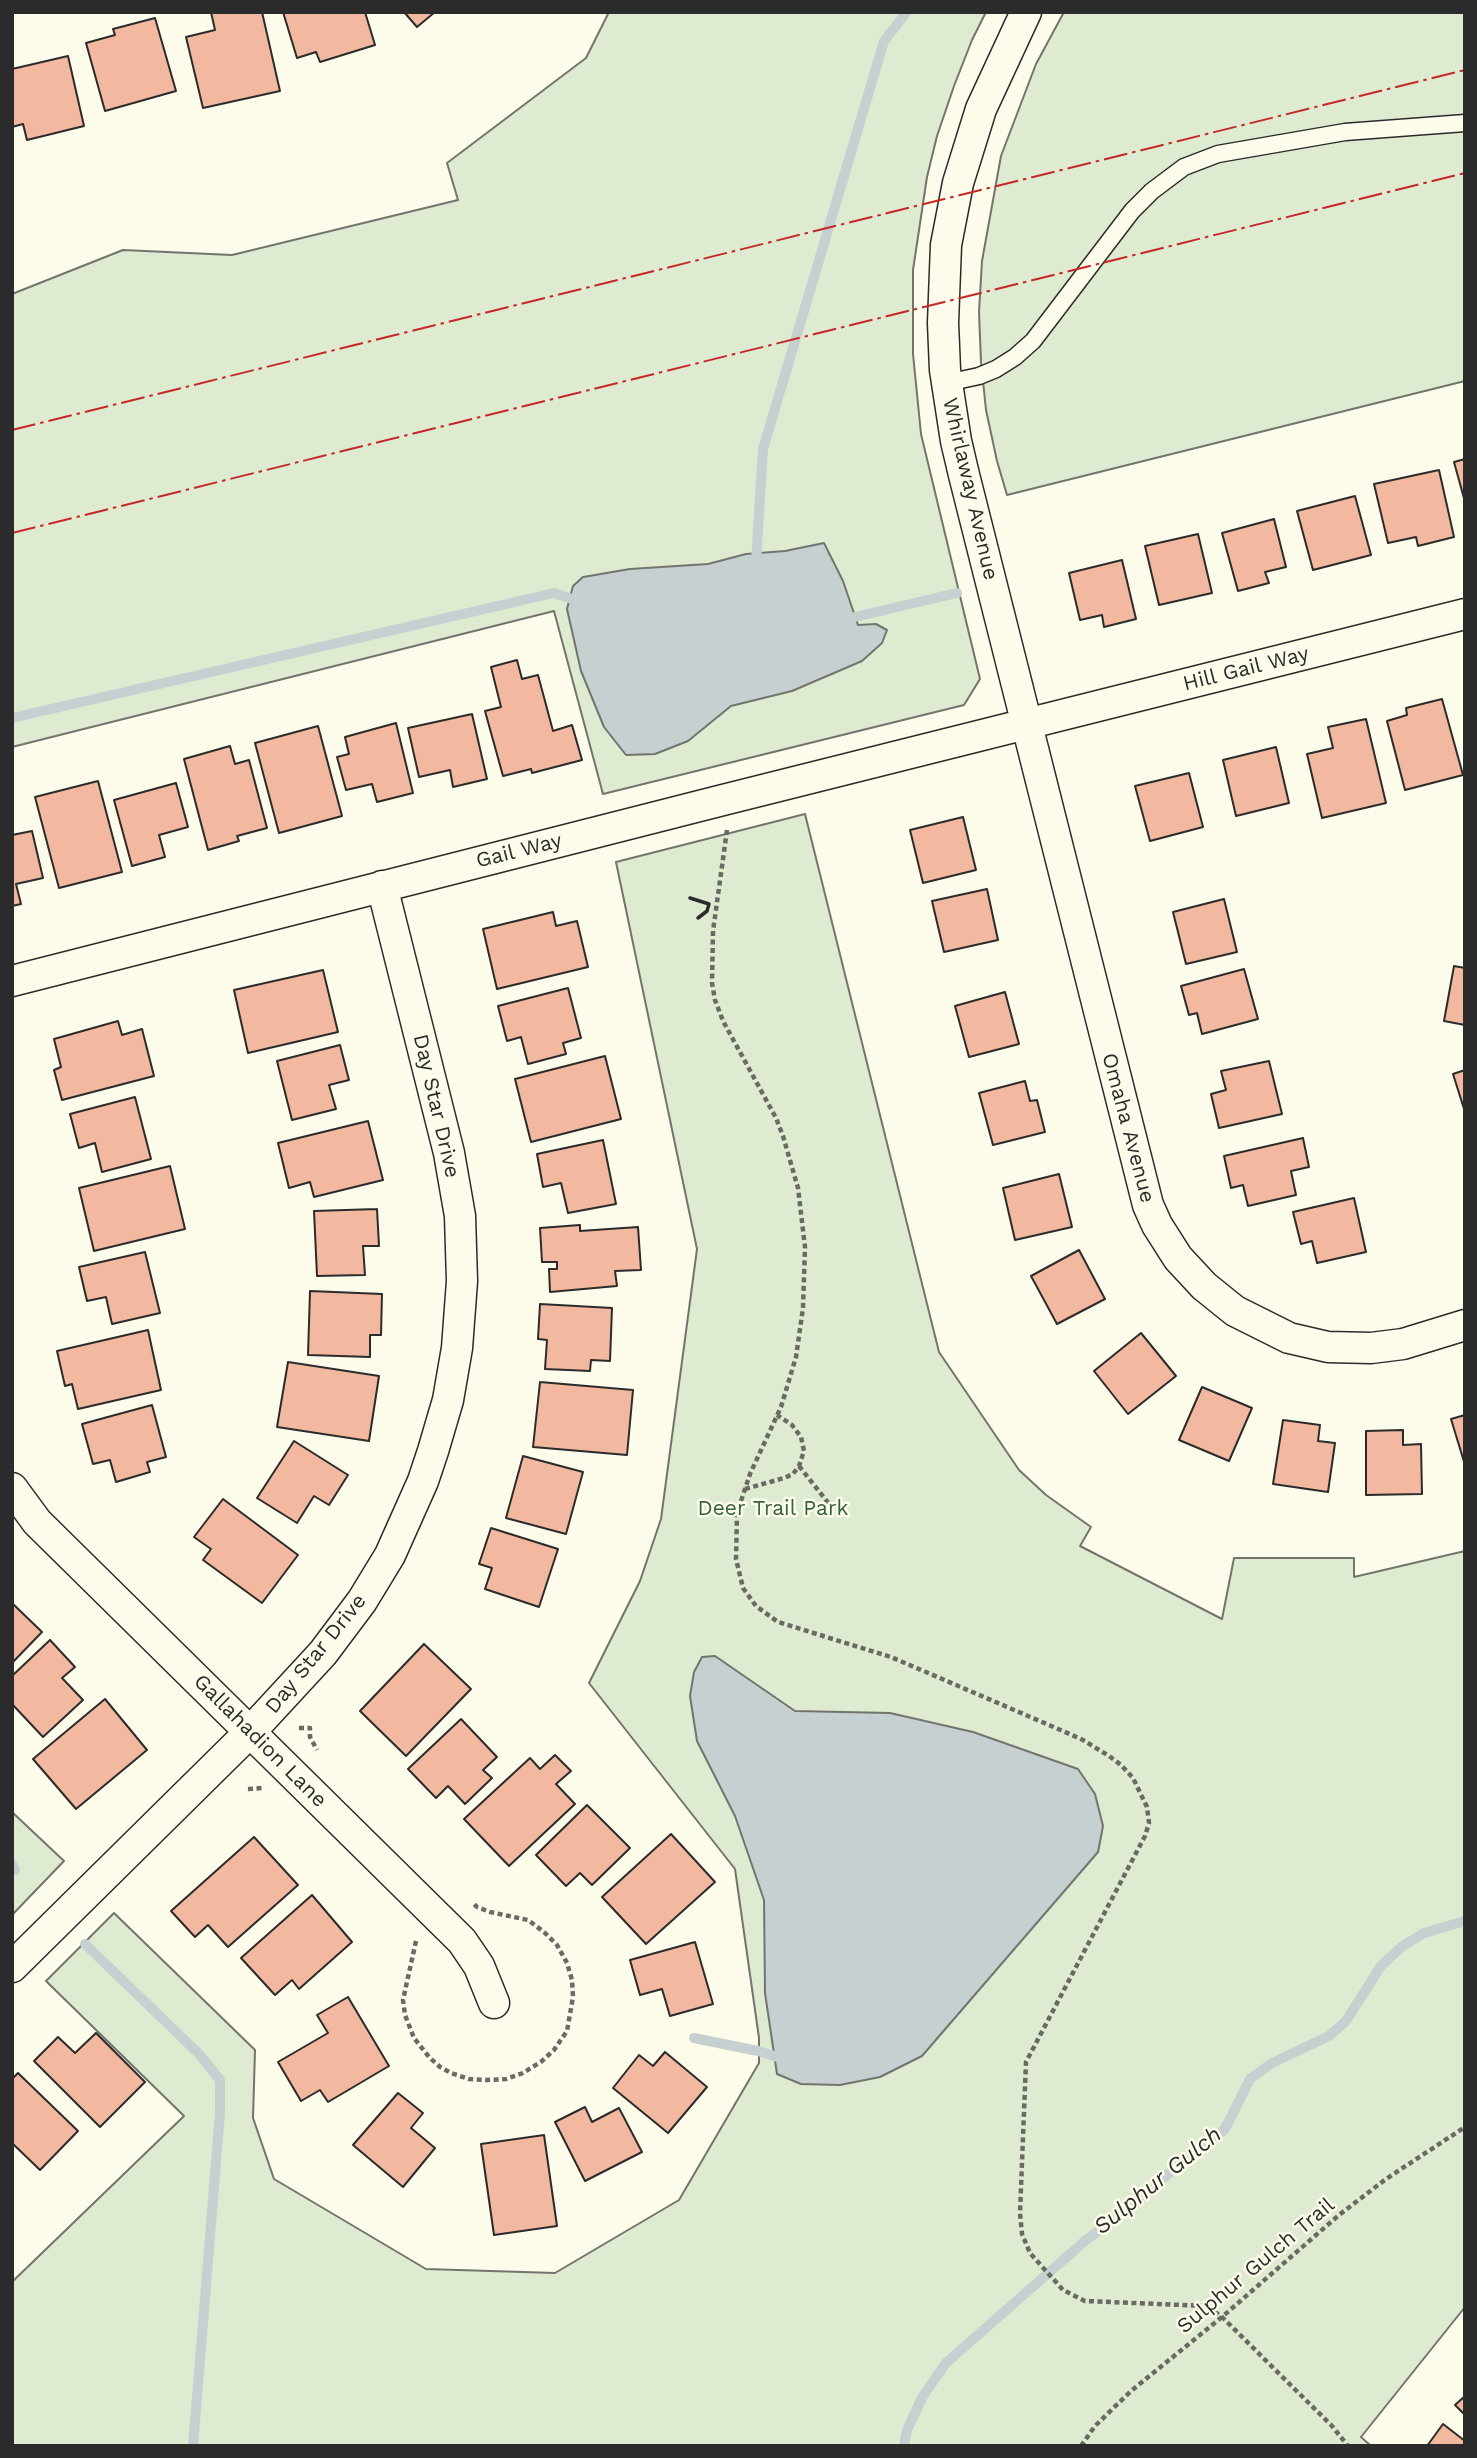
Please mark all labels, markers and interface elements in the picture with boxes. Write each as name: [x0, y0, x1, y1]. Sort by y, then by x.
street label: Whirlaway Avenue: [937, 395, 1003, 583]
street label: Hill Gail Way: [1180, 641, 1312, 697]
street label: Gail Way: [473, 828, 565, 874]
street label: Day Star Drive: [407, 1032, 465, 1180]
street label: Omaha Avenue: [1096, 1050, 1160, 1206]
park label: Deer Trail Park: [698, 1496, 848, 1522]
street label: Day Star Drive: [260, 1589, 372, 1719]
street label: Gallahadion Lane: [188, 1669, 332, 1813]
water label: Sulphur Gulch: [1088, 2121, 1228, 2241]
street label: Sulphur Gulch Trail: [1172, 2193, 1340, 2339]

